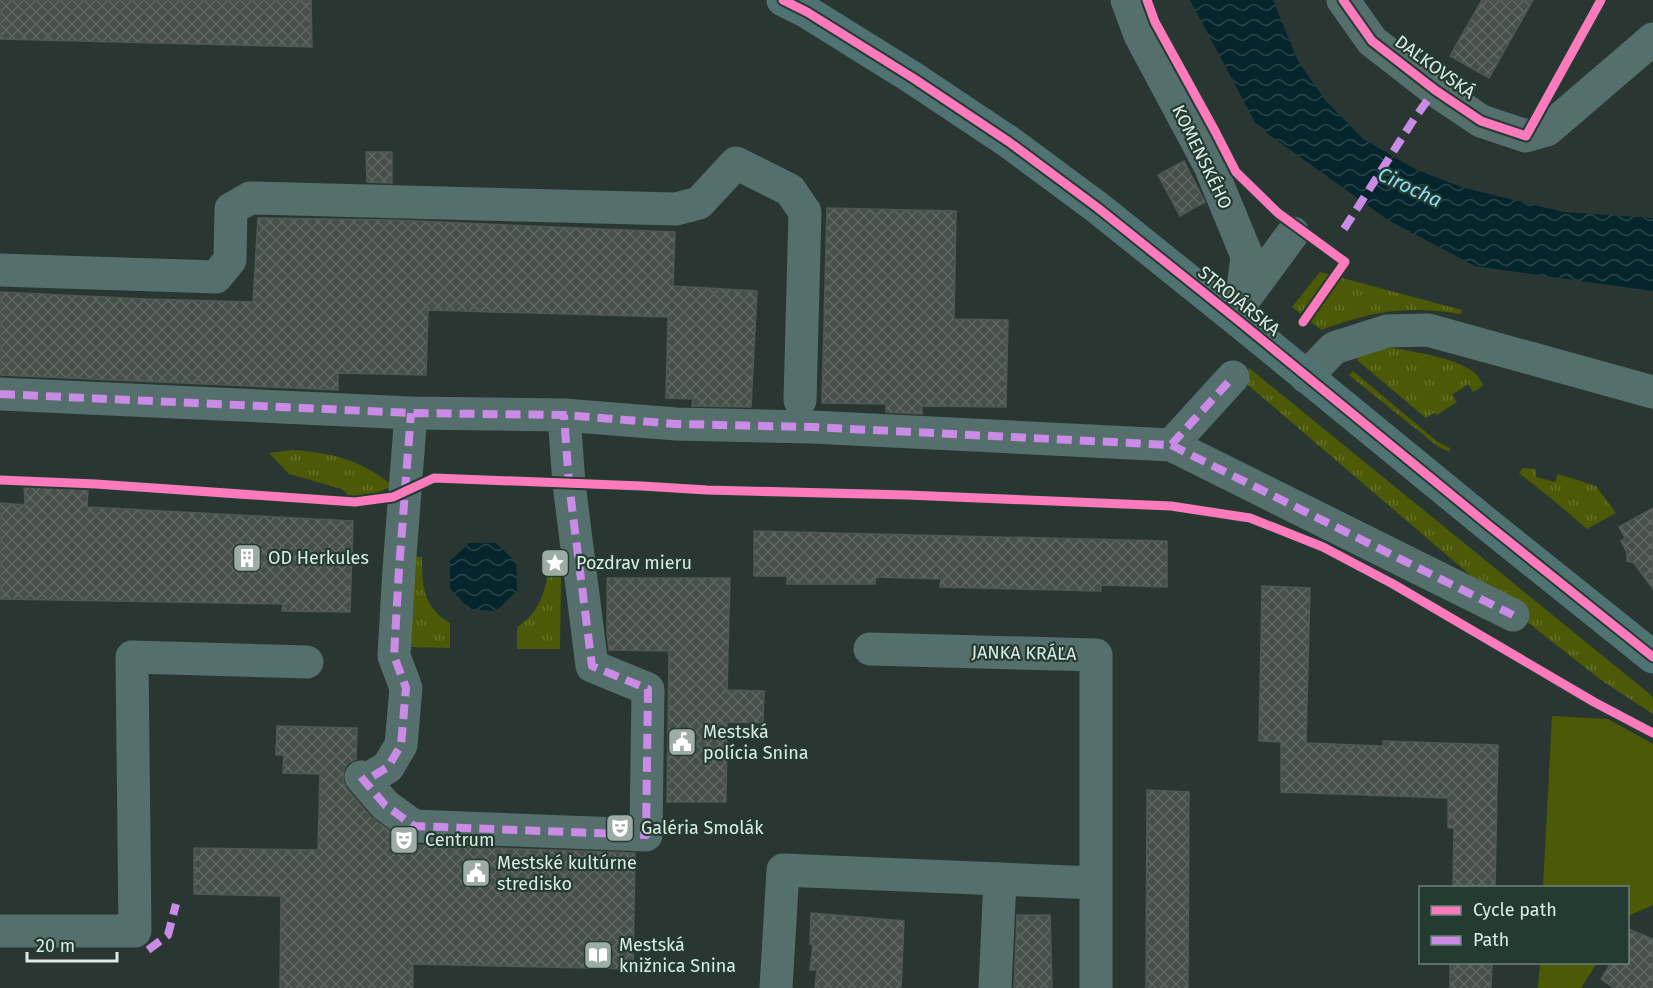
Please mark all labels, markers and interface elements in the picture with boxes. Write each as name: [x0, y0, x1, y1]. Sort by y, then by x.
street label: DAĽKOVSKÁ: [1391, 30, 1481, 104]
street label: KOMENSKÉHO: [1167, 101, 1238, 213]
water label: Cirocha: [1374, 162, 1446, 212]
street label: STROJÁRSKA: [1194, 261, 1286, 341]
building icon: OD Herkules: [231, 542, 263, 574]
place label: OD Herkules: [268, 547, 369, 569]
place icon: Pozdrav mieru: [539, 547, 571, 579]
place label: Pozdrav mieru: [576, 552, 692, 574]
street label: JANKA KRÁĽA: [971, 640, 1077, 665]
place label: Mestská polícia Snina: [703, 721, 809, 764]
public building icon: Mestská polícia Snina: [666, 726, 698, 758]
theatre icon: Galéria Smolák: [604, 812, 636, 844]
place label: Galéria Smolák: [641, 817, 764, 839]
theatre icon: Centrum: [388, 824, 420, 856]
place label: Centrum: [425, 829, 494, 851]
place label: Mestské kultúrne stredisko: [497, 852, 637, 895]
public building icon: Mestské kultúrne stredisko: [460, 857, 492, 889]
legend: [1419, 886, 1629, 964]
text: Cycle path: [1473, 899, 1557, 921]
scale bar: [27, 925, 117, 963]
text: Path: [1473, 929, 1509, 951]
place label: Mestská knižnica Snina: [619, 934, 736, 977]
text: 20 m: [36, 935, 75, 957]
library icon: Mestská knižnica Snina: [582, 939, 614, 971]

